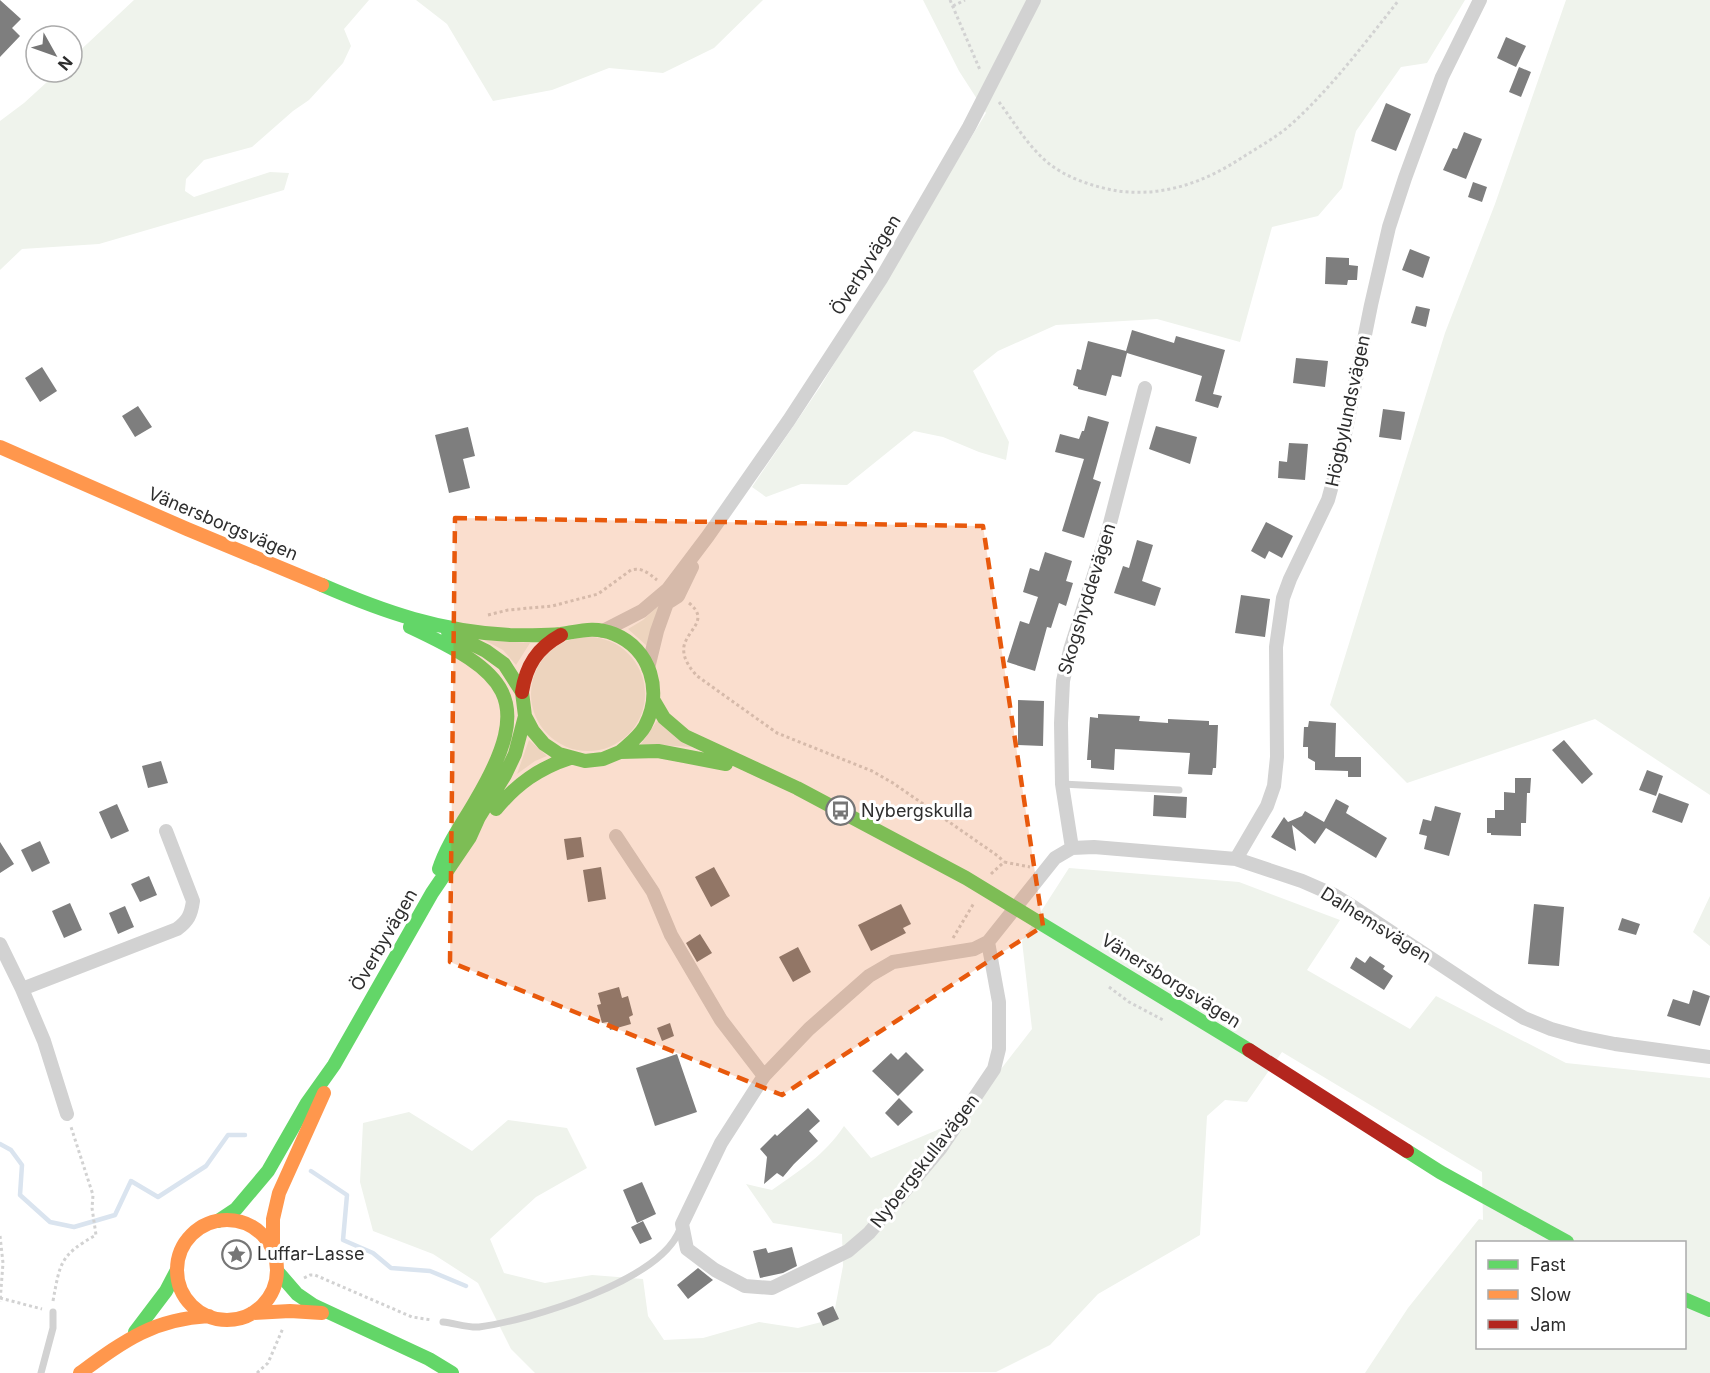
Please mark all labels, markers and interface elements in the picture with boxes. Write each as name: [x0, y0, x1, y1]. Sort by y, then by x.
north arrow: [24, 24, 84, 84]
text: N: [54, 53, 77, 75]
street label: Överbyvägen: [826, 210, 905, 319]
street label: Högbylundsvägen: [1321, 333, 1374, 489]
street label: Vänersborgsvägen: [145, 483, 301, 565]
street label: Skogshyddevägen: [1054, 521, 1120, 677]
bus stop icon: Nybergskulla: [824, 795, 856, 827]
place label: Nybergskulla: [861, 800, 973, 821]
street label: Dalhemsvägen: [1317, 882, 1435, 967]
street label: Överbyvägen: [345, 885, 421, 994]
street label: Vänersborgsvägen: [1098, 929, 1245, 1032]
street label: Nybergskullavägen: [866, 1090, 983, 1232]
place icon: Luffar-Lasse: [220, 1238, 252, 1270]
legend: [1476, 1241, 1686, 1349]
place label: Luffar-Lasse: [257, 1243, 364, 1264]
text: Fast: [1530, 1254, 1566, 1275]
text: Slow: [1530, 1284, 1571, 1305]
text: Jam: [1530, 1314, 1566, 1335]

